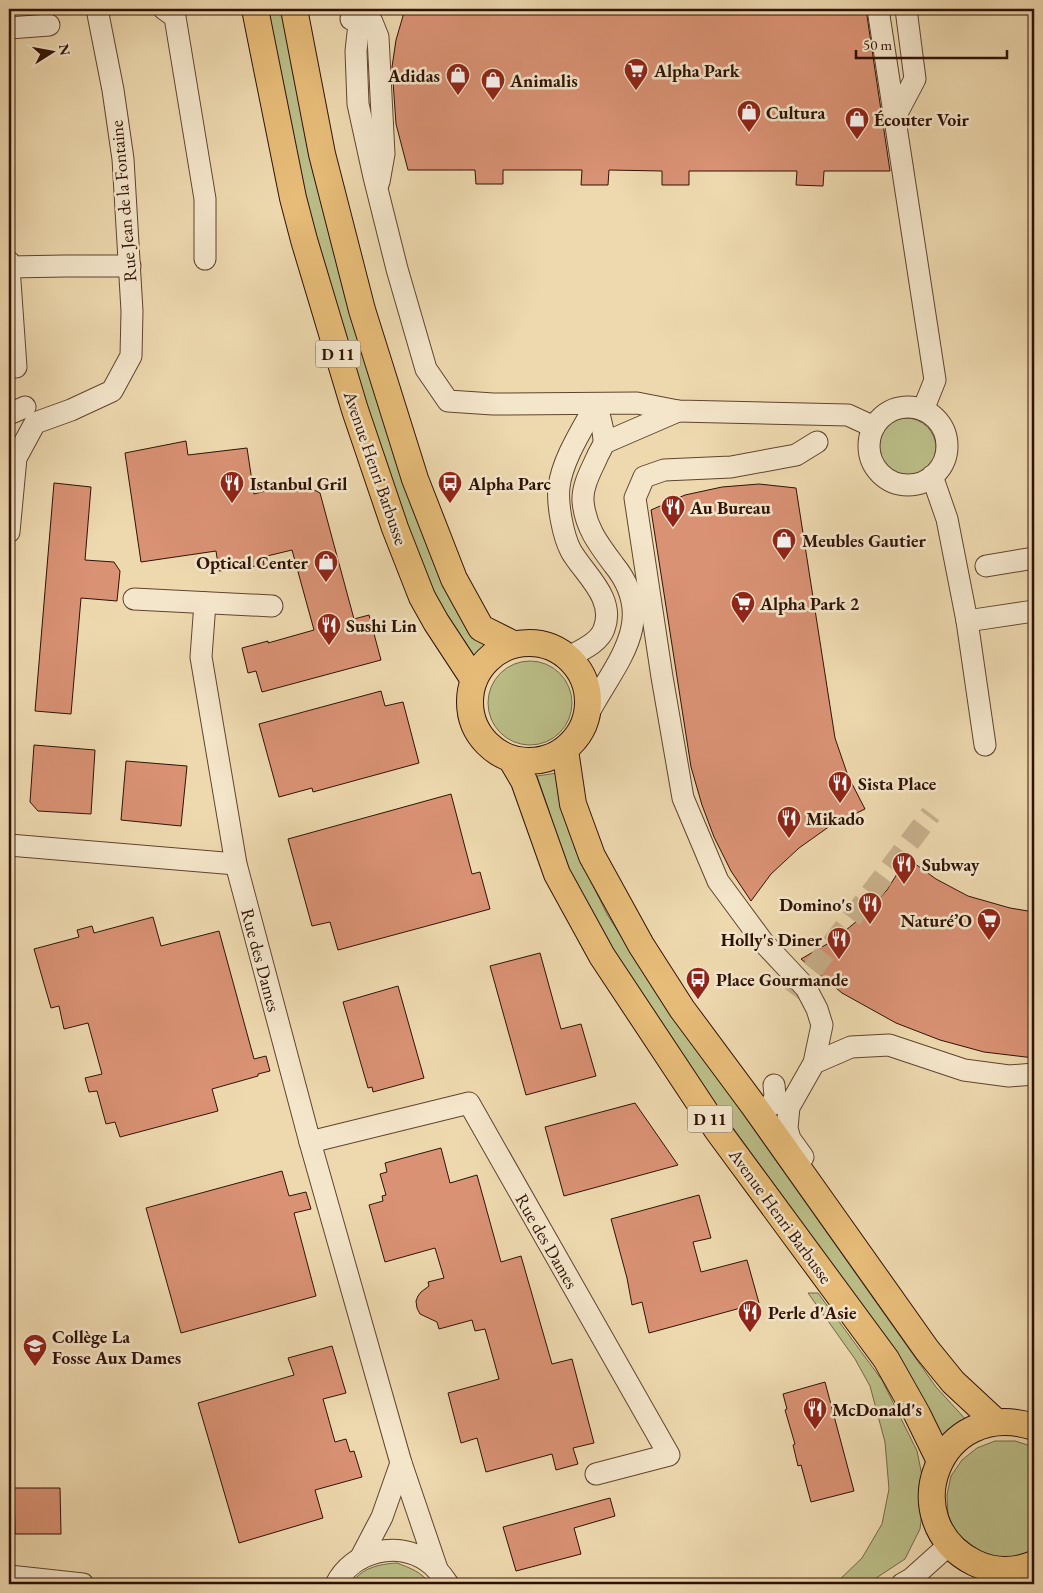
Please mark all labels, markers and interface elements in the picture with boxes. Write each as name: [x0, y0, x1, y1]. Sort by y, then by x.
north arrow: [28, 28, 78, 78]
scale bar: [856, 28, 1007, 60]
text: 50 m: [863, 35, 892, 54]
text: N: [55, 42, 75, 57]
supermarket icon: Alpha Park: [623, 57, 649, 91]
place label: Alpha Park: [653, 59, 741, 82]
shop icon: Adidas: [445, 62, 471, 96]
place label: Adidas: [387, 64, 440, 87]
shop icon: Animalis: [480, 67, 506, 101]
place label: Animalis: [509, 69, 578, 92]
shop icon: Cultura: [736, 99, 762, 133]
place label: Cultura: [766, 101, 825, 124]
shop icon: Écouter Voir: [844, 106, 870, 140]
place label: Écouter Voir: [874, 108, 970, 131]
street label: Rue Jean de la Fontaine: [104, 119, 142, 283]
road number: D 11: [316, 340, 360, 368]
street label: Avenue Henri Barbusse: [339, 387, 413, 548]
restaurant icon: Istanbul Gril: [219, 470, 245, 504]
bus stop icon: Alpha Parc: [437, 470, 463, 504]
place label: Istanbul Gril: [250, 472, 347, 495]
place label: Alpha Parc: [467, 472, 552, 495]
restaurant icon: Au Bureau: [660, 494, 686, 528]
place label: Au Bureau: [689, 496, 771, 519]
shop icon: Meubles Gautier: [771, 527, 797, 561]
place label: Meubles Gautier: [802, 529, 926, 552]
shop icon: Optical Center: [313, 549, 339, 583]
place label: Optical Center: [196, 551, 309, 574]
supermarket icon: Alpha Park 2: [730, 590, 756, 624]
place label: Alpha Park 2: [759, 592, 860, 615]
restaurant icon: Sushi Lin: [316, 612, 342, 646]
place label: Sushi Lin: [346, 614, 417, 637]
restaurant icon: Sista Place: [827, 770, 853, 804]
place label: Sista Place: [858, 772, 937, 795]
restaurant icon: Mikado: [776, 805, 802, 839]
place label: Mikado: [806, 807, 864, 830]
restaurant icon: Subway: [891, 851, 917, 885]
place label: Subway: [922, 853, 980, 876]
restaurant icon: Domino's: [857, 891, 883, 925]
place label: Domino's: [779, 893, 852, 916]
street label: Rue des Dames: [236, 906, 286, 1014]
supermarket icon: Naturé’O: [976, 907, 1002, 941]
place label: Naturé’O: [900, 909, 972, 932]
restaurant icon: Holly's Diner: [826, 926, 852, 960]
place label: Holly's Diner: [721, 928, 823, 951]
bus stop icon: Place Gourmande: [685, 966, 711, 1000]
place label: Place Gourmande: [716, 968, 849, 991]
road number: D 11: [688, 1106, 732, 1132]
street label: Avenue Henri Barbusse: [724, 1143, 838, 1288]
street label: Rue des Dames: [511, 1189, 584, 1293]
restaurant icon: Perle d'Asie: [737, 1299, 763, 1333]
place label: Perle d'Asie: [768, 1301, 857, 1324]
place label: Collège La Fosse Aux Dames: [52, 1325, 181, 1369]
school or university icon: Collège La Fosse Aux Dames: [22, 1333, 48, 1367]
restaurant icon: McDonald's: [802, 1396, 828, 1430]
place label: McDonald's: [832, 1398, 922, 1421]

